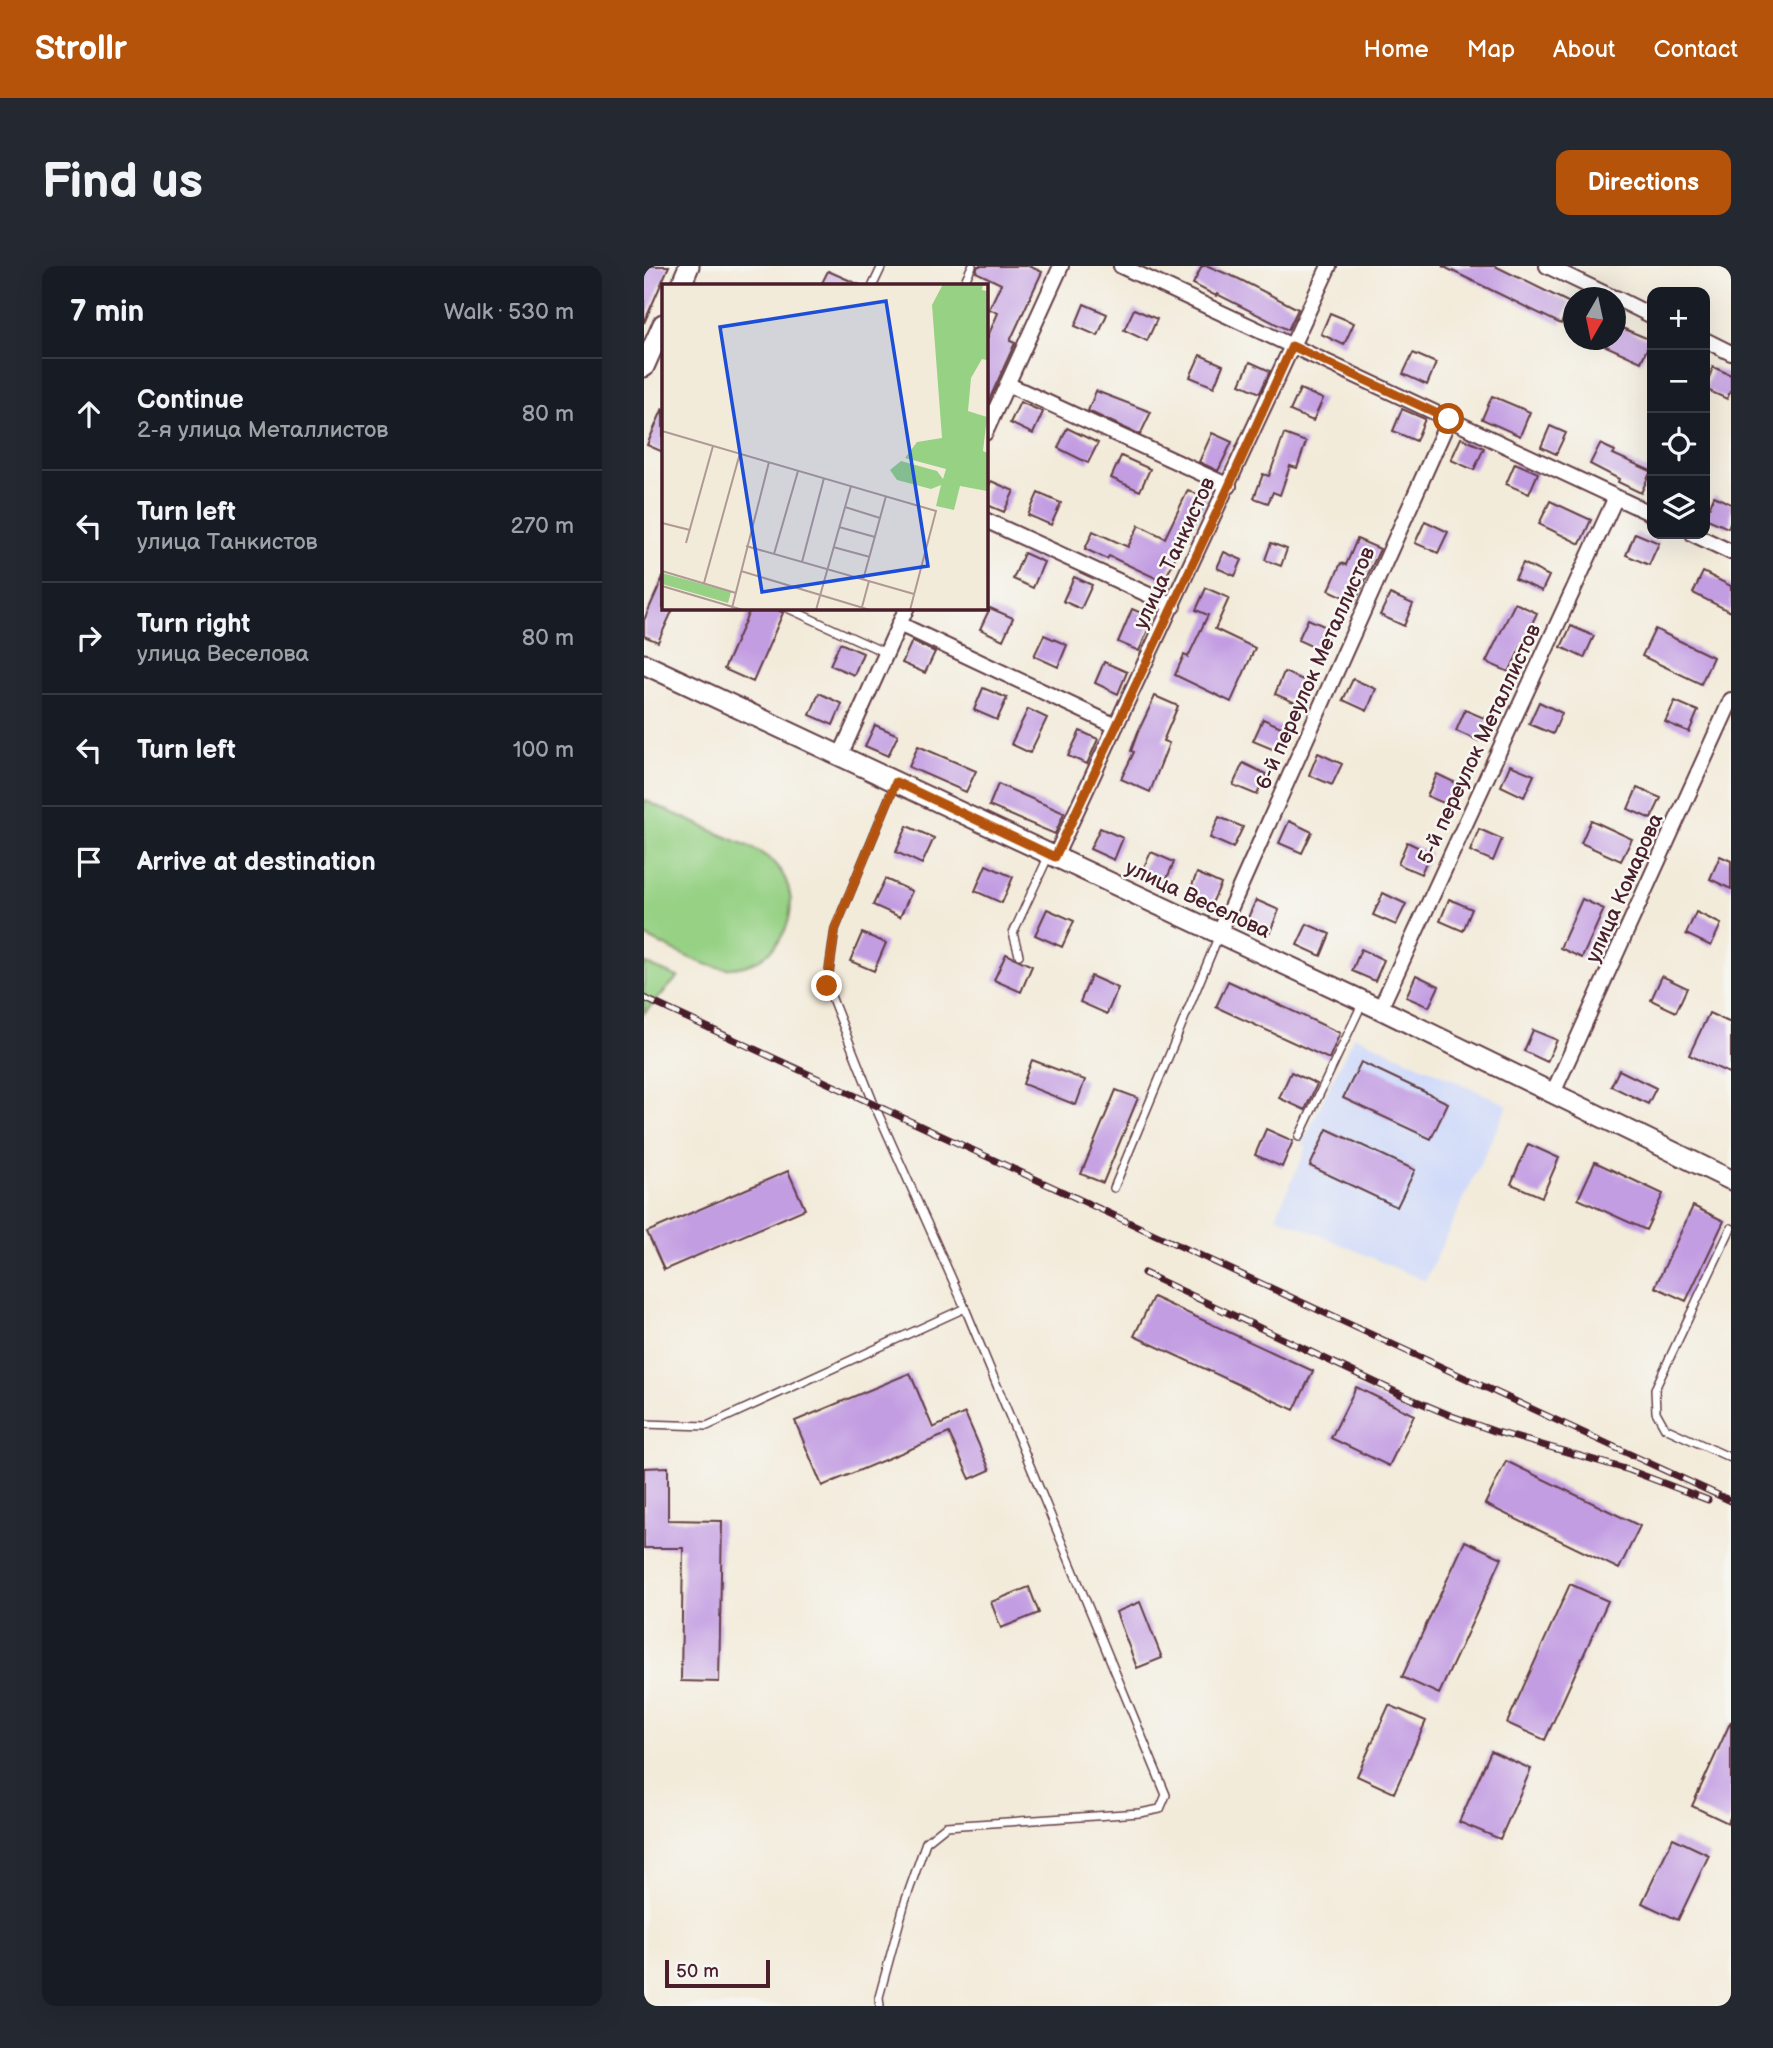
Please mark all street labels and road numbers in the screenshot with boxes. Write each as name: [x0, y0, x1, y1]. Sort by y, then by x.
street label: улица Танкистов: [1128, 473, 1221, 633]
street label: 6-й переулок Металлистов: [1251, 543, 1380, 793]
street label: 5-й переулок Металлистов: [1413, 620, 1546, 868]
street label: улица Комарова: [1580, 809, 1669, 967]
street label: улица Веселова: [1121, 855, 1275, 944]

